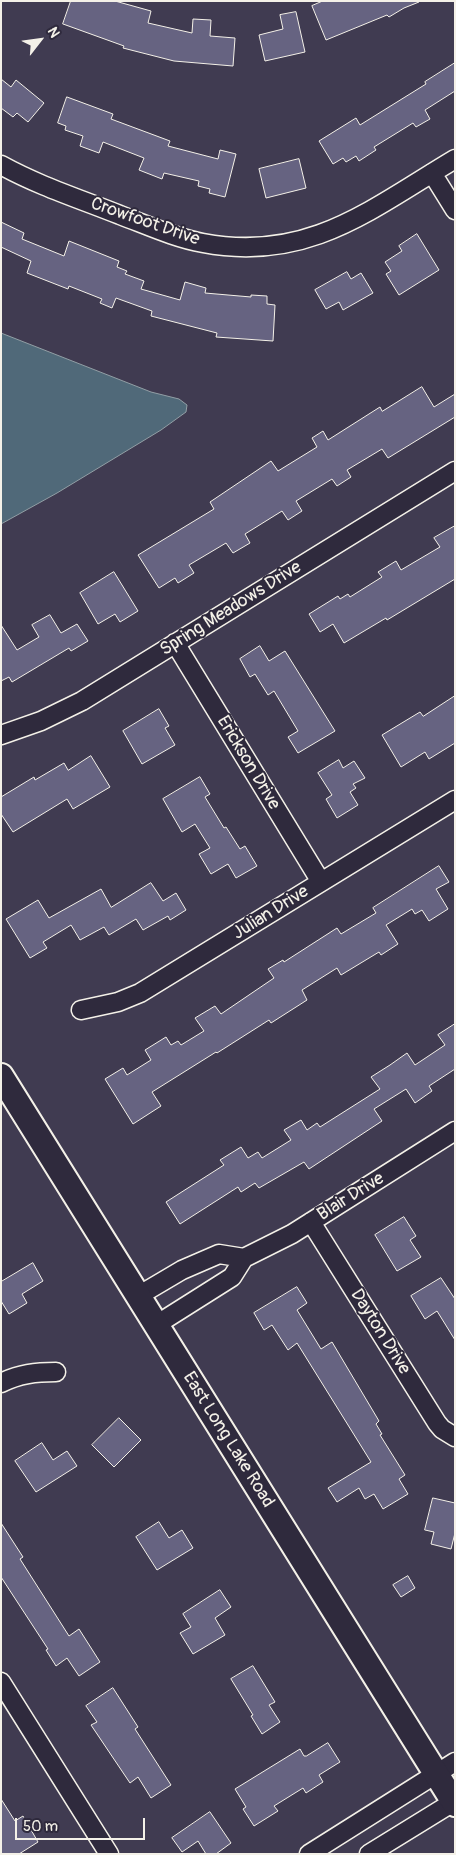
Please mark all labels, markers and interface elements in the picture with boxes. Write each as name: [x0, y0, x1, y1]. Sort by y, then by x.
north arrow: [15, 15, 65, 65]
text: N: [44, 24, 63, 41]
street label: Crowfoot Drive: [88, 193, 202, 251]
street label: Spring Meadows Drive: [156, 557, 306, 661]
street label: Erickson Drive: [212, 712, 284, 814]
street label: Julian Drive: [229, 881, 313, 945]
street label: Blair Drive: [314, 1168, 388, 1226]
street label: Dayton Drive: [345, 1285, 415, 1379]
street label: East Long Lake Road: [178, 1368, 278, 1512]
scale bar: [18, 1808, 148, 1840]
text: 50 m: [23, 1817, 58, 1836]

